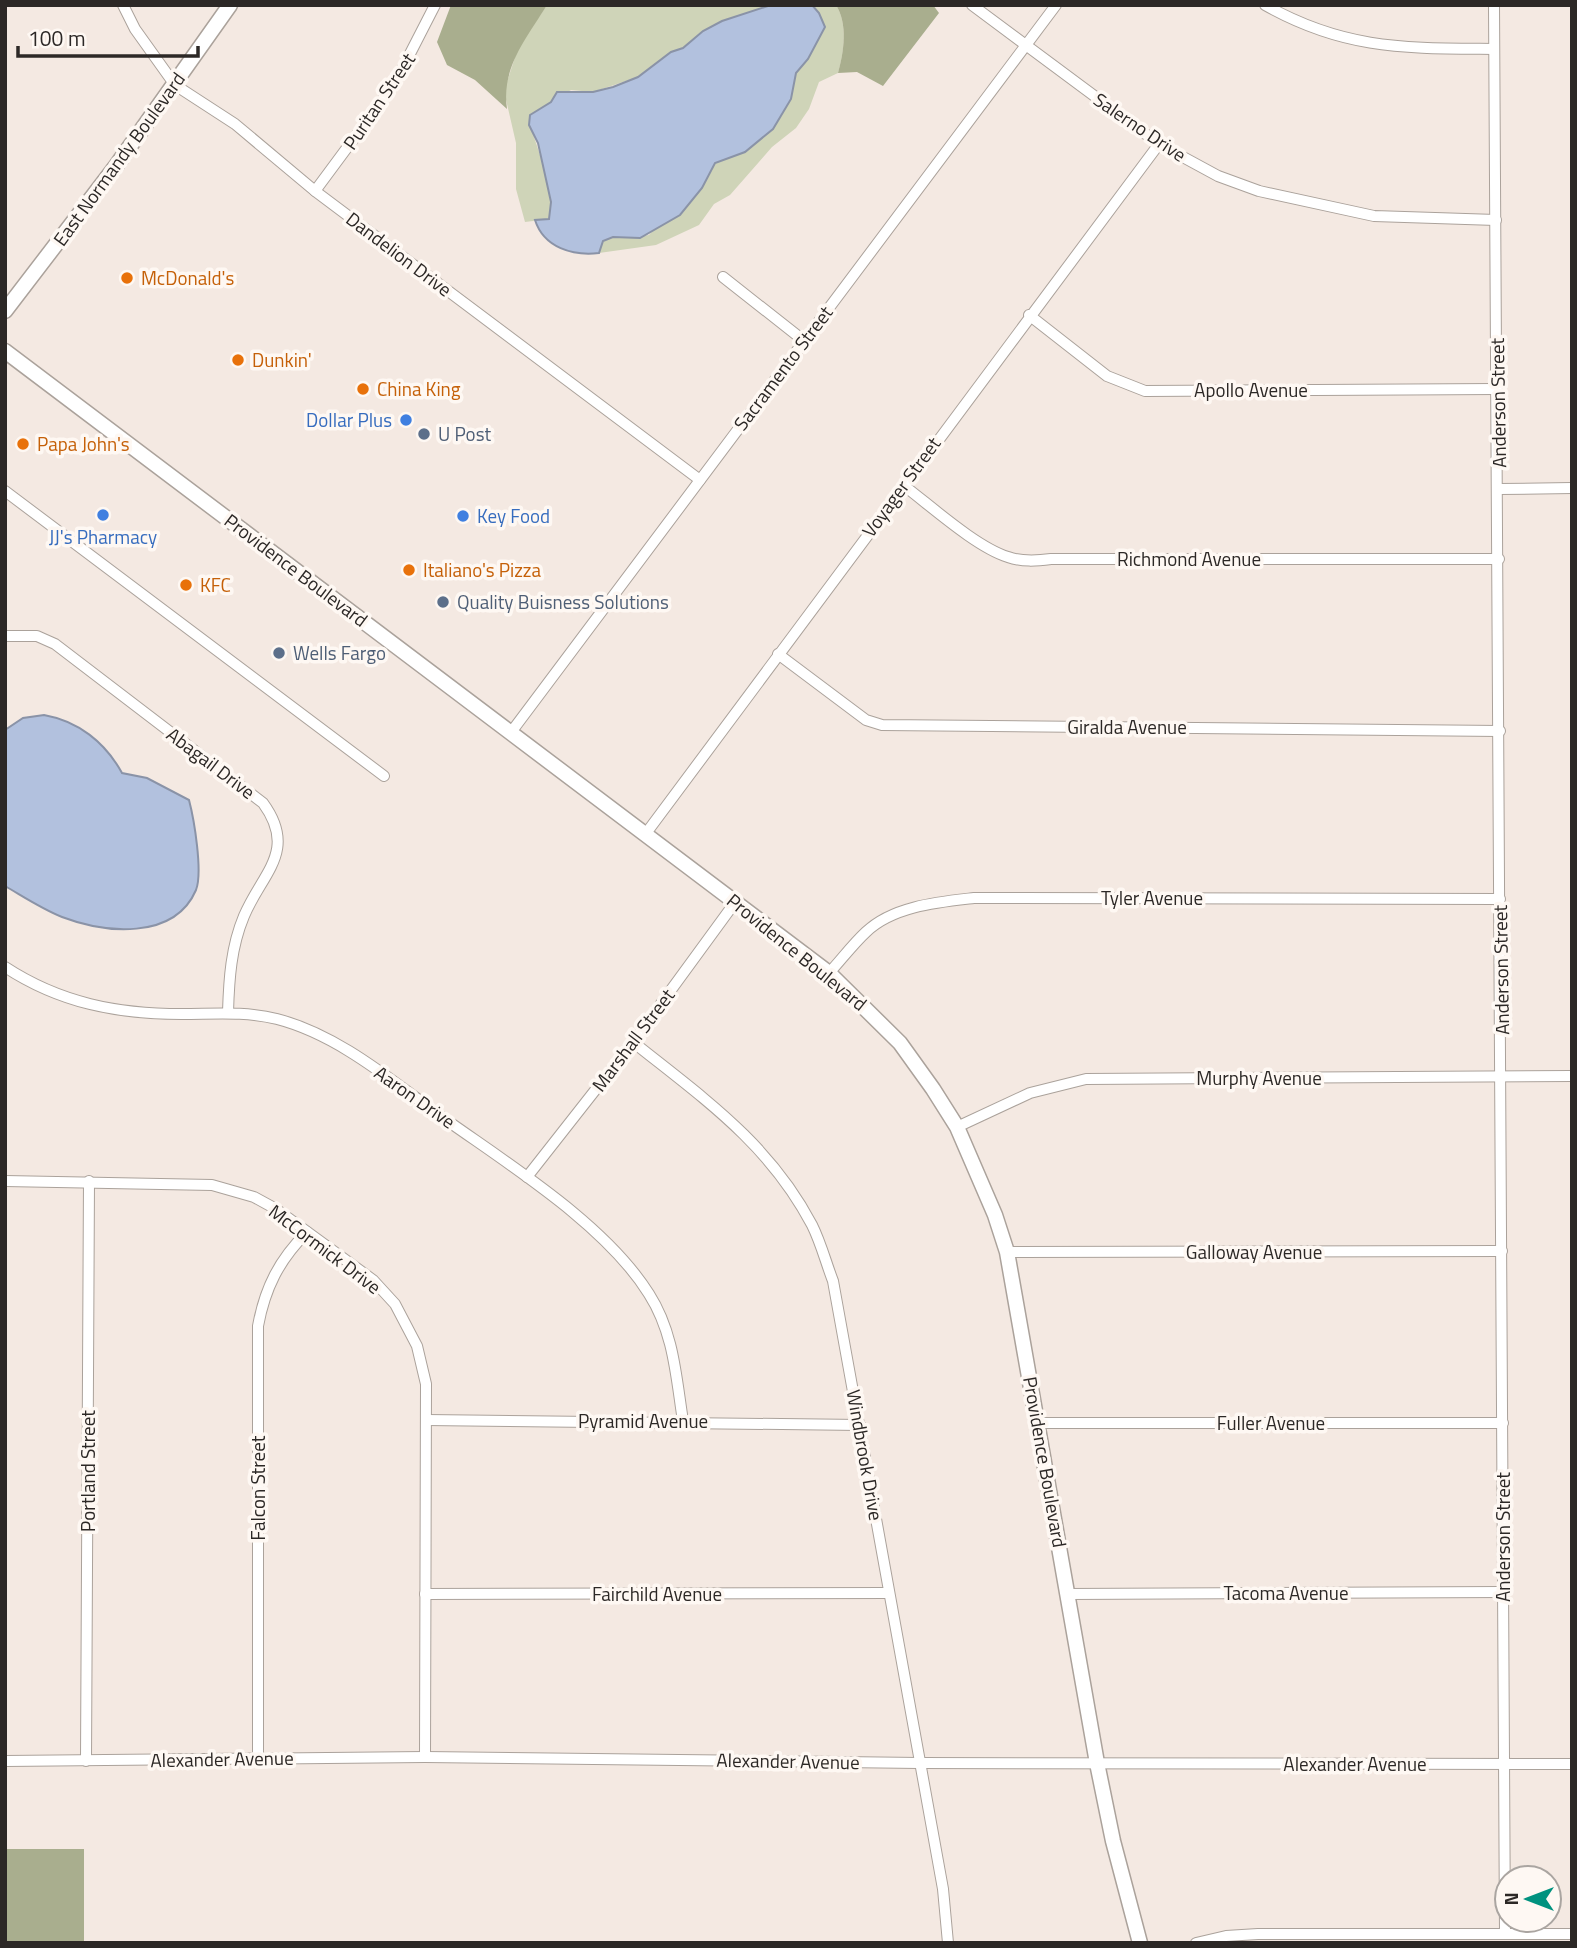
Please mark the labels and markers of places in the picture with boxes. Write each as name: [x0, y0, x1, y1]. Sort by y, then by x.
place label: McDonald's: [141, 263, 234, 292]
marker: McDonald's: [119, 270, 135, 286]
place label: Dunkin': [252, 345, 312, 374]
marker: Dunkin': [230, 352, 246, 368]
place label: China King: [377, 374, 461, 403]
marker: China King: [355, 381, 371, 397]
place label: Dollar Plus: [306, 405, 392, 434]
marker: Dollar Plus: [398, 412, 414, 428]
place label: U Post: [438, 419, 491, 448]
marker: U Post: [416, 426, 432, 442]
place label: Papa John's: [37, 429, 130, 458]
marker: Papa John's: [15, 436, 31, 452]
place label: Key Food: [477, 501, 550, 530]
marker: JJ's Pharmacy: [95, 507, 111, 523]
marker: Key Food: [455, 508, 471, 524]
place label: JJ's Pharmacy: [49, 522, 157, 551]
place label: Italiano's Pizza: [423, 555, 541, 584]
marker: Italiano's Pizza: [401, 562, 417, 578]
place label: KFC: [200, 570, 231, 599]
marker: KFC: [178, 577, 194, 593]
place label: Quality Buisness Solutions: [457, 587, 669, 616]
marker: Quality Buisness Solutions: [435, 594, 451, 610]
place label: Wells Fargo: [293, 638, 386, 667]
marker: Wells Fargo: [271, 645, 287, 661]

